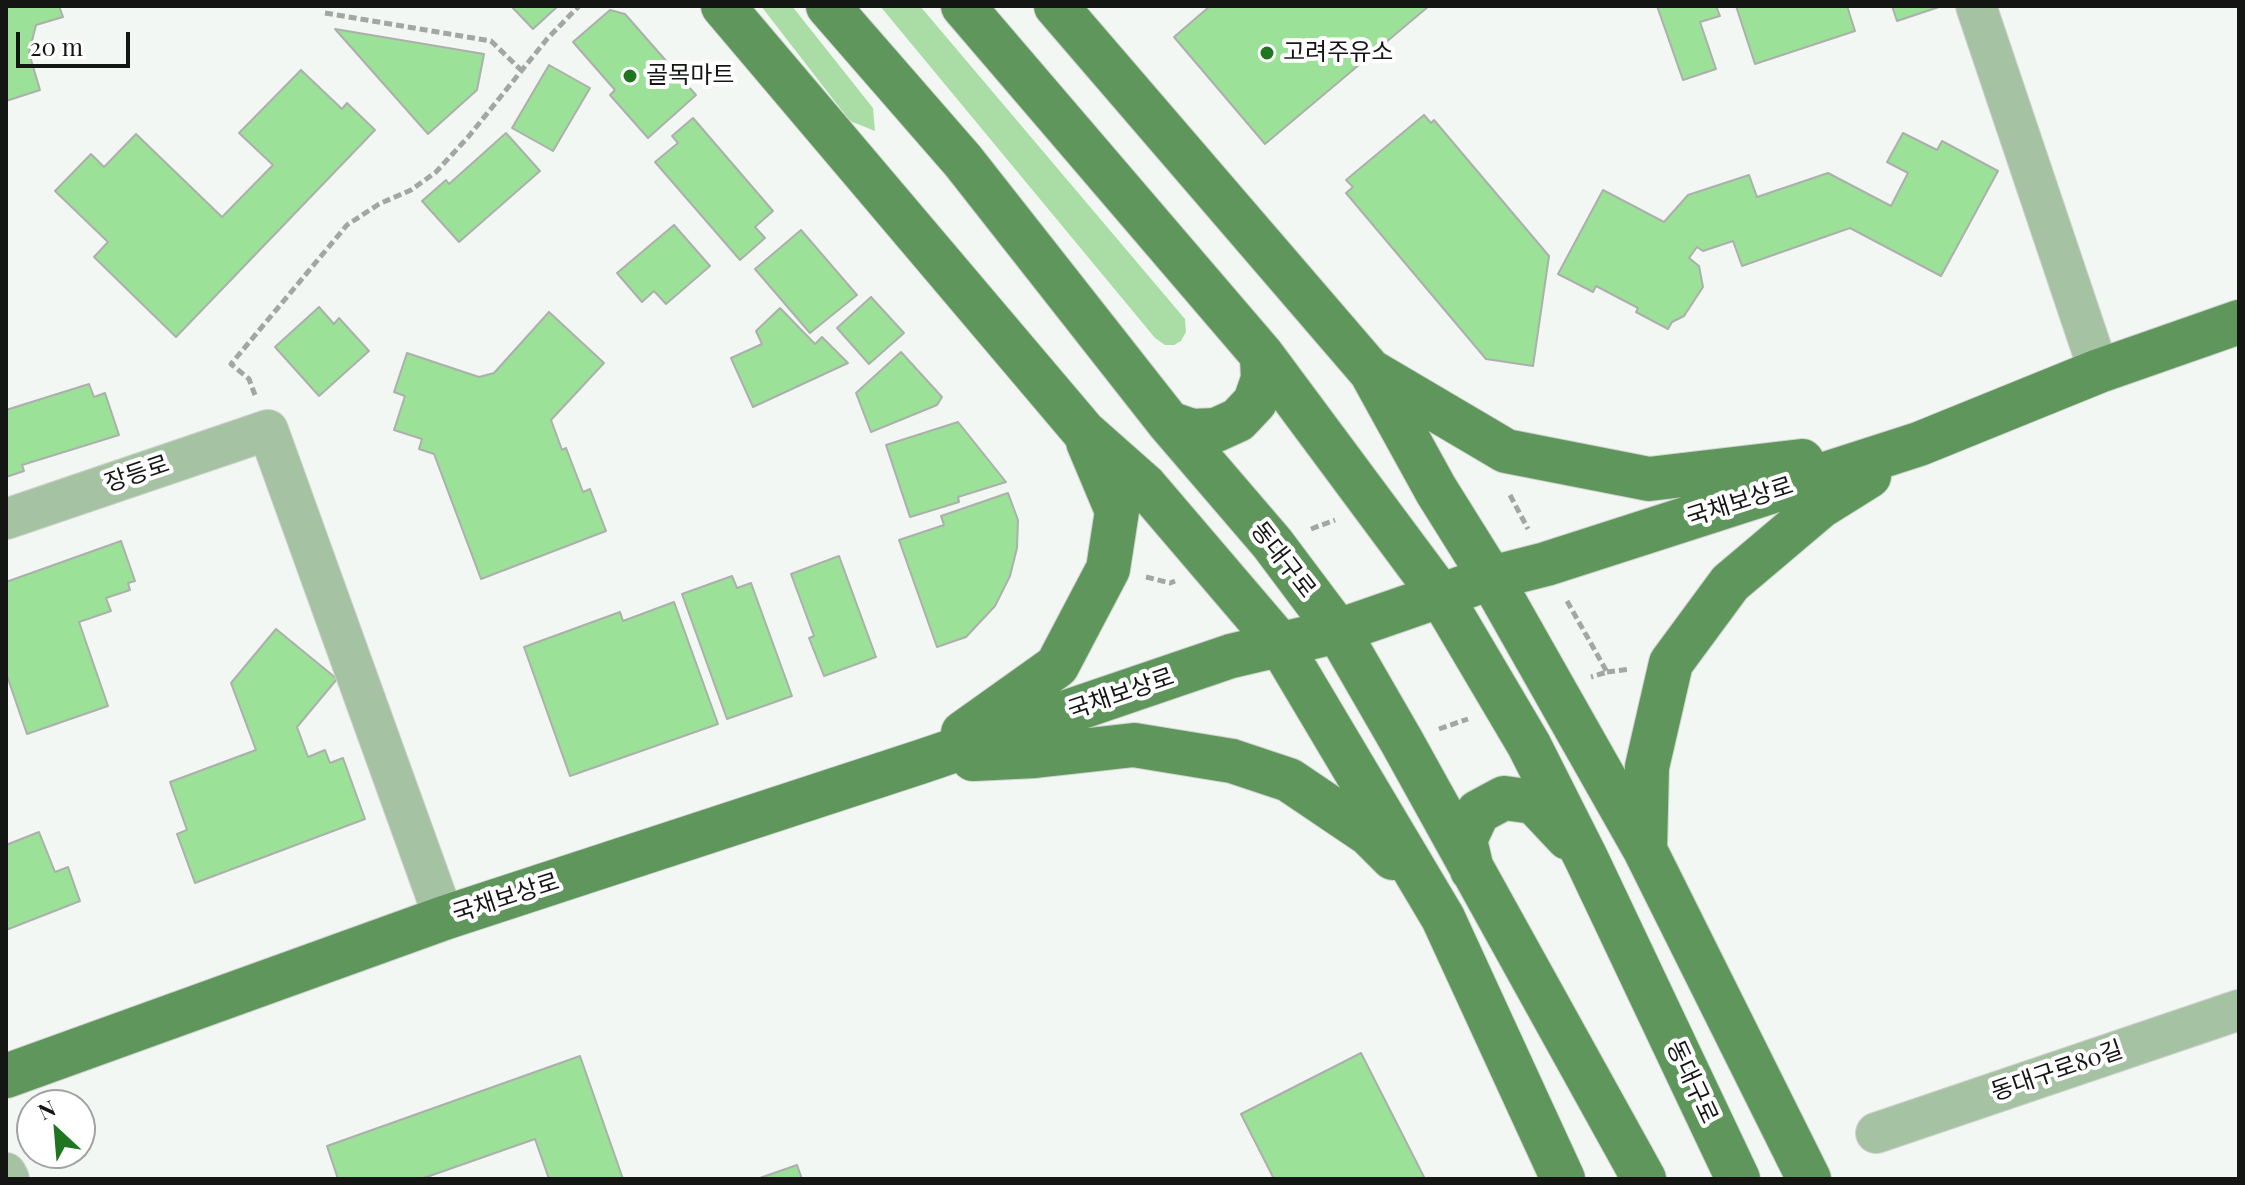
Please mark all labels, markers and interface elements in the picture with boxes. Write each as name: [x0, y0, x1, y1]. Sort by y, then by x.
scale bar: [20, 16, 134, 66]
text: 20 m: [30, 30, 83, 62]
place label: 고려주유소: [1283, 39, 1393, 67]
marker: 고려주유소: [1258, 44, 1276, 62]
place label: 골목마트: [646, 62, 734, 90]
marker: 골목마트: [621, 67, 639, 85]
street label: 장등로: [101, 450, 173, 498]
street label: 국채보상로: [1683, 471, 1797, 533]
street label: 동대구로: [1244, 516, 1322, 604]
street label: 국채보상로: [1064, 662, 1178, 726]
street label: 국채보상로: [449, 867, 563, 929]
street label: 동대구로80길: [1987, 1035, 2127, 1107]
street label: 동대구로: [1660, 1036, 1724, 1128]
north arrow: [16, 1089, 96, 1169]
text: N: [33, 1092, 60, 1126]

